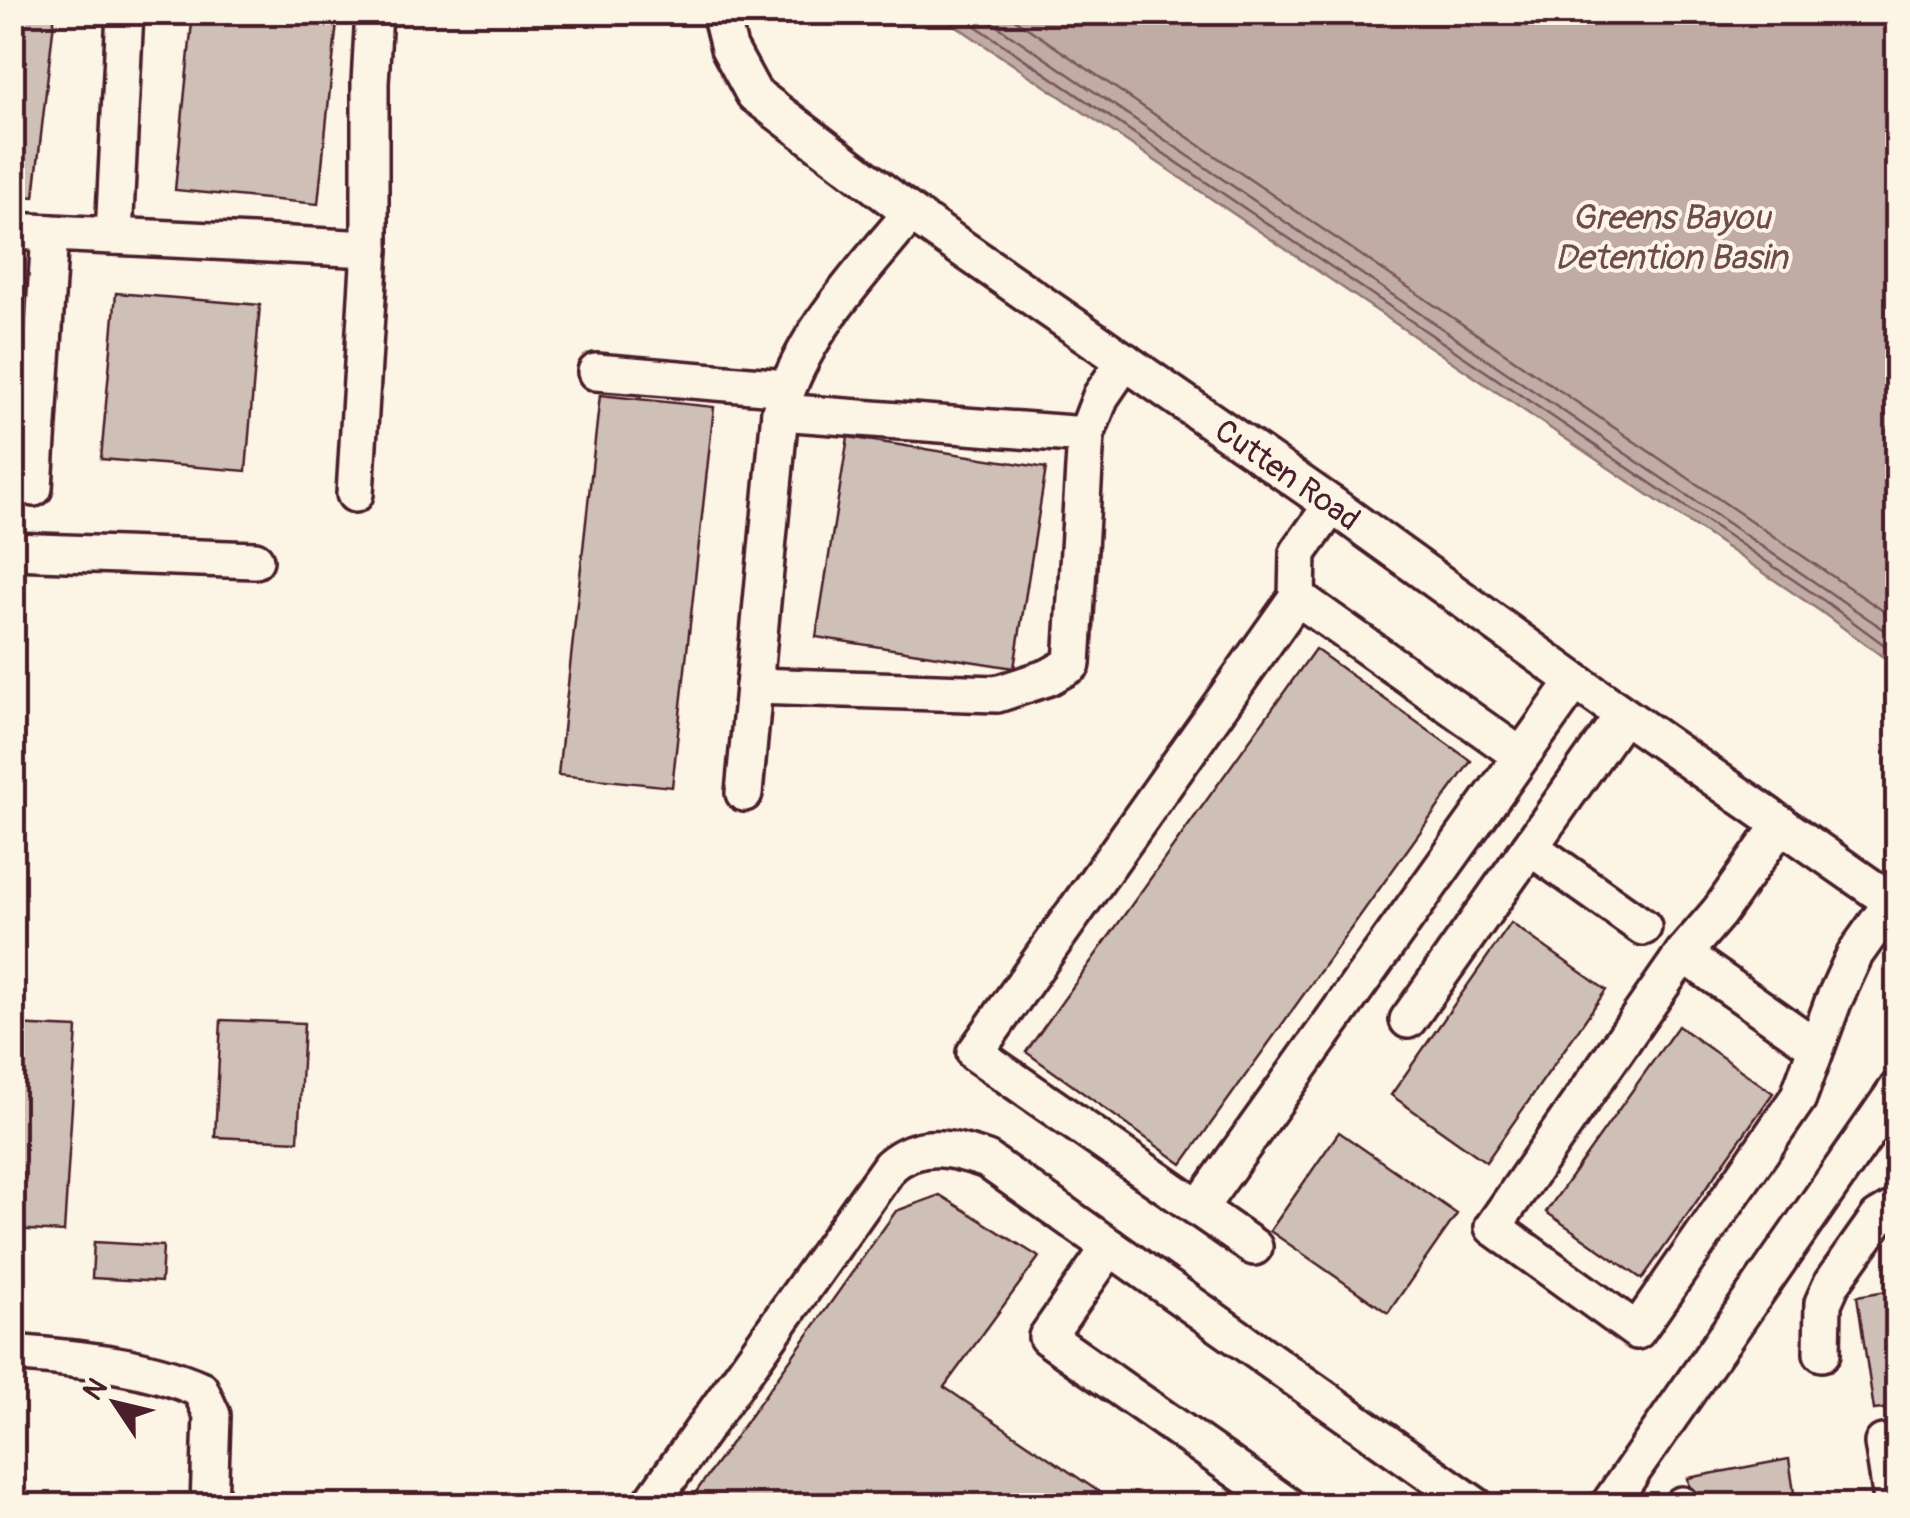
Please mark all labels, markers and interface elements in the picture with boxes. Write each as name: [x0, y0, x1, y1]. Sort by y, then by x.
water label: Greens Bayou Detention Basin: [1555, 196, 1790, 280]
street label: Cutten Road: [1207, 411, 1368, 540]
north arrow: [65, 1353, 165, 1453]
text: N: [76, 1372, 116, 1407]

